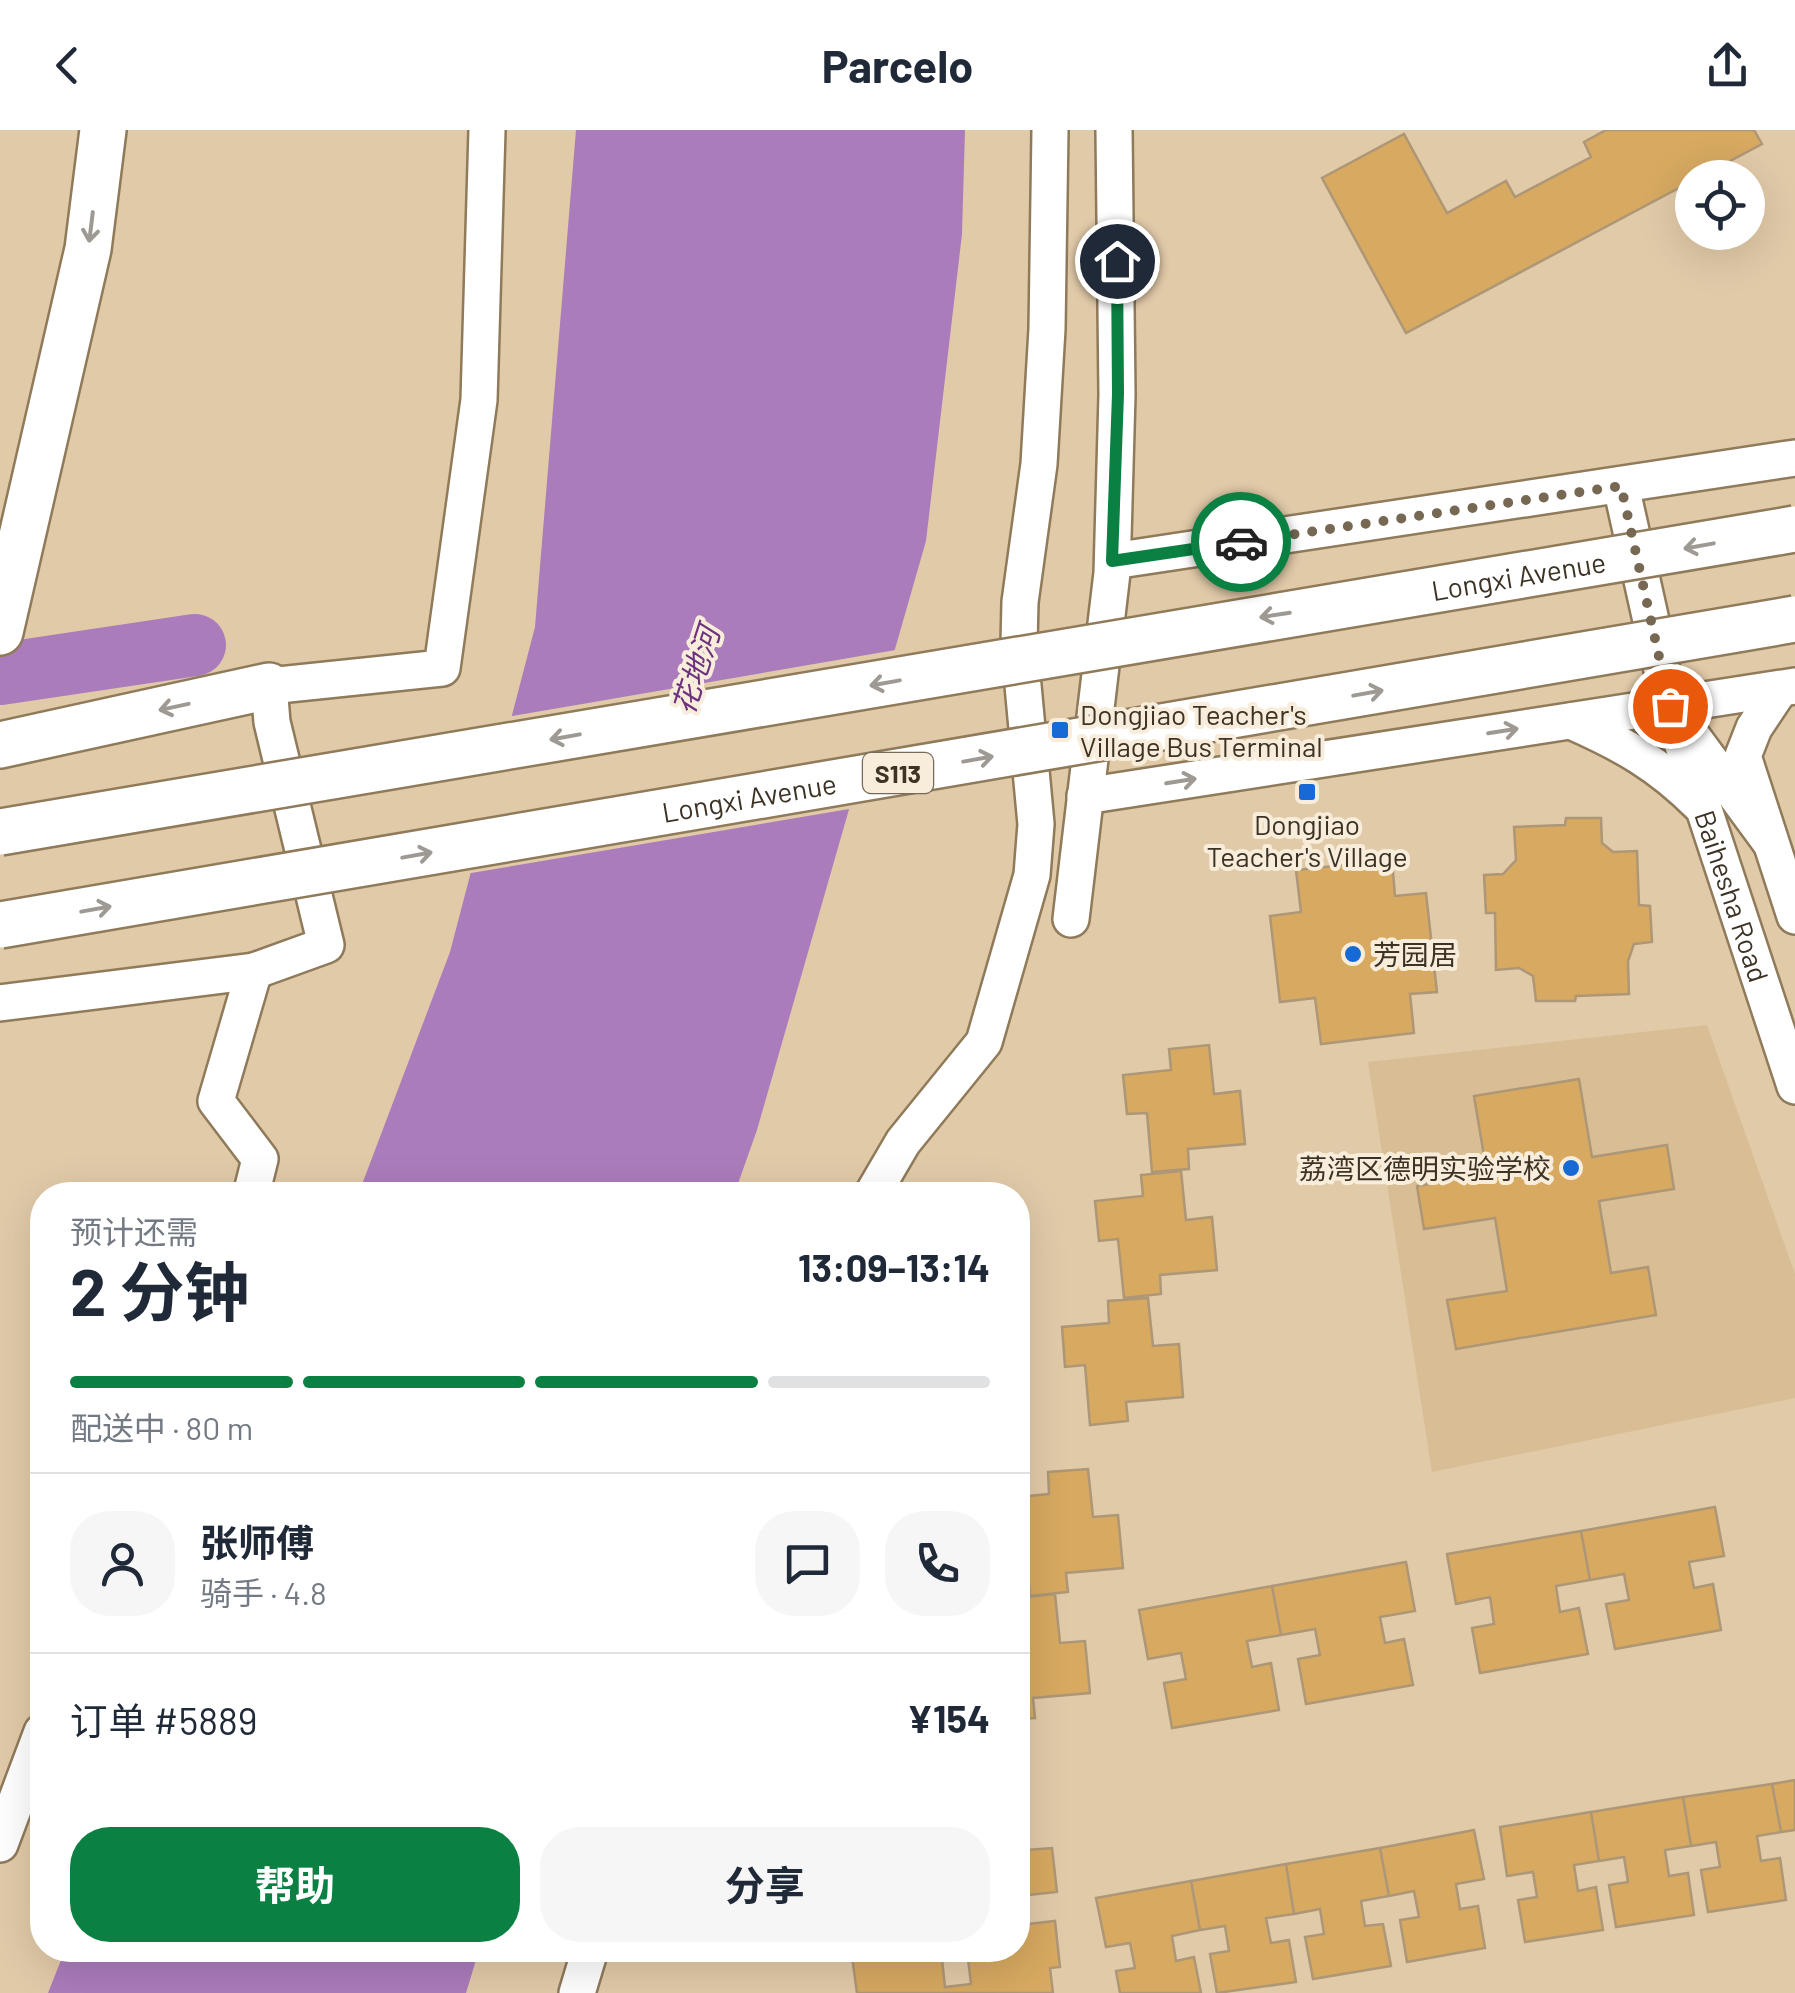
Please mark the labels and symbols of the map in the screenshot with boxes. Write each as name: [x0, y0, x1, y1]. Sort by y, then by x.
one-way arrow: [81, 210, 100, 242]
pin: [1075, 219, 1160, 304]
courier: [1191, 492, 1291, 592]
one-way arrow: [1683, 537, 1716, 556]
street label: Longxi Avenue: [1429, 544, 1608, 607]
one-way arrow: [1259, 606, 1291, 625]
water label: 花地河: [664, 617, 728, 718]
pin: [1628, 664, 1713, 749]
one-way arrow: [870, 674, 902, 693]
one-way arrow: [1351, 683, 1384, 702]
place label: Dongjiao Teacher's Village Bus Terminal: [1080, 697, 1323, 763]
one-way arrow: [159, 698, 191, 717]
marker: Dongjiao Teacher's Village Bus Terminal: [1049, 719, 1071, 741]
one-way arrow: [1486, 722, 1518, 740]
one-way arrow: [549, 728, 582, 747]
one-way arrow: [962, 749, 994, 768]
road number: S113: [863, 753, 933, 793]
street label: Longxi Avenue: [659, 766, 839, 829]
one-way arrow: [1165, 771, 1197, 789]
marker: Dongjiao Teacher's Village: [1296, 781, 1318, 803]
street label: Baihesha Road: [1688, 806, 1777, 986]
place label: Dongjiao Teacher's Village: [1206, 807, 1408, 873]
one-way arrow: [400, 845, 432, 864]
one-way arrow: [79, 899, 112, 918]
place label: 芳园居: [1373, 937, 1457, 971]
marker: 芳园居: [1342, 943, 1364, 965]
place label: 荔湾区德明实验学校: [1299, 1151, 1551, 1185]
marker: 荔湾区德明实验学校: [1560, 1157, 1582, 1179]

